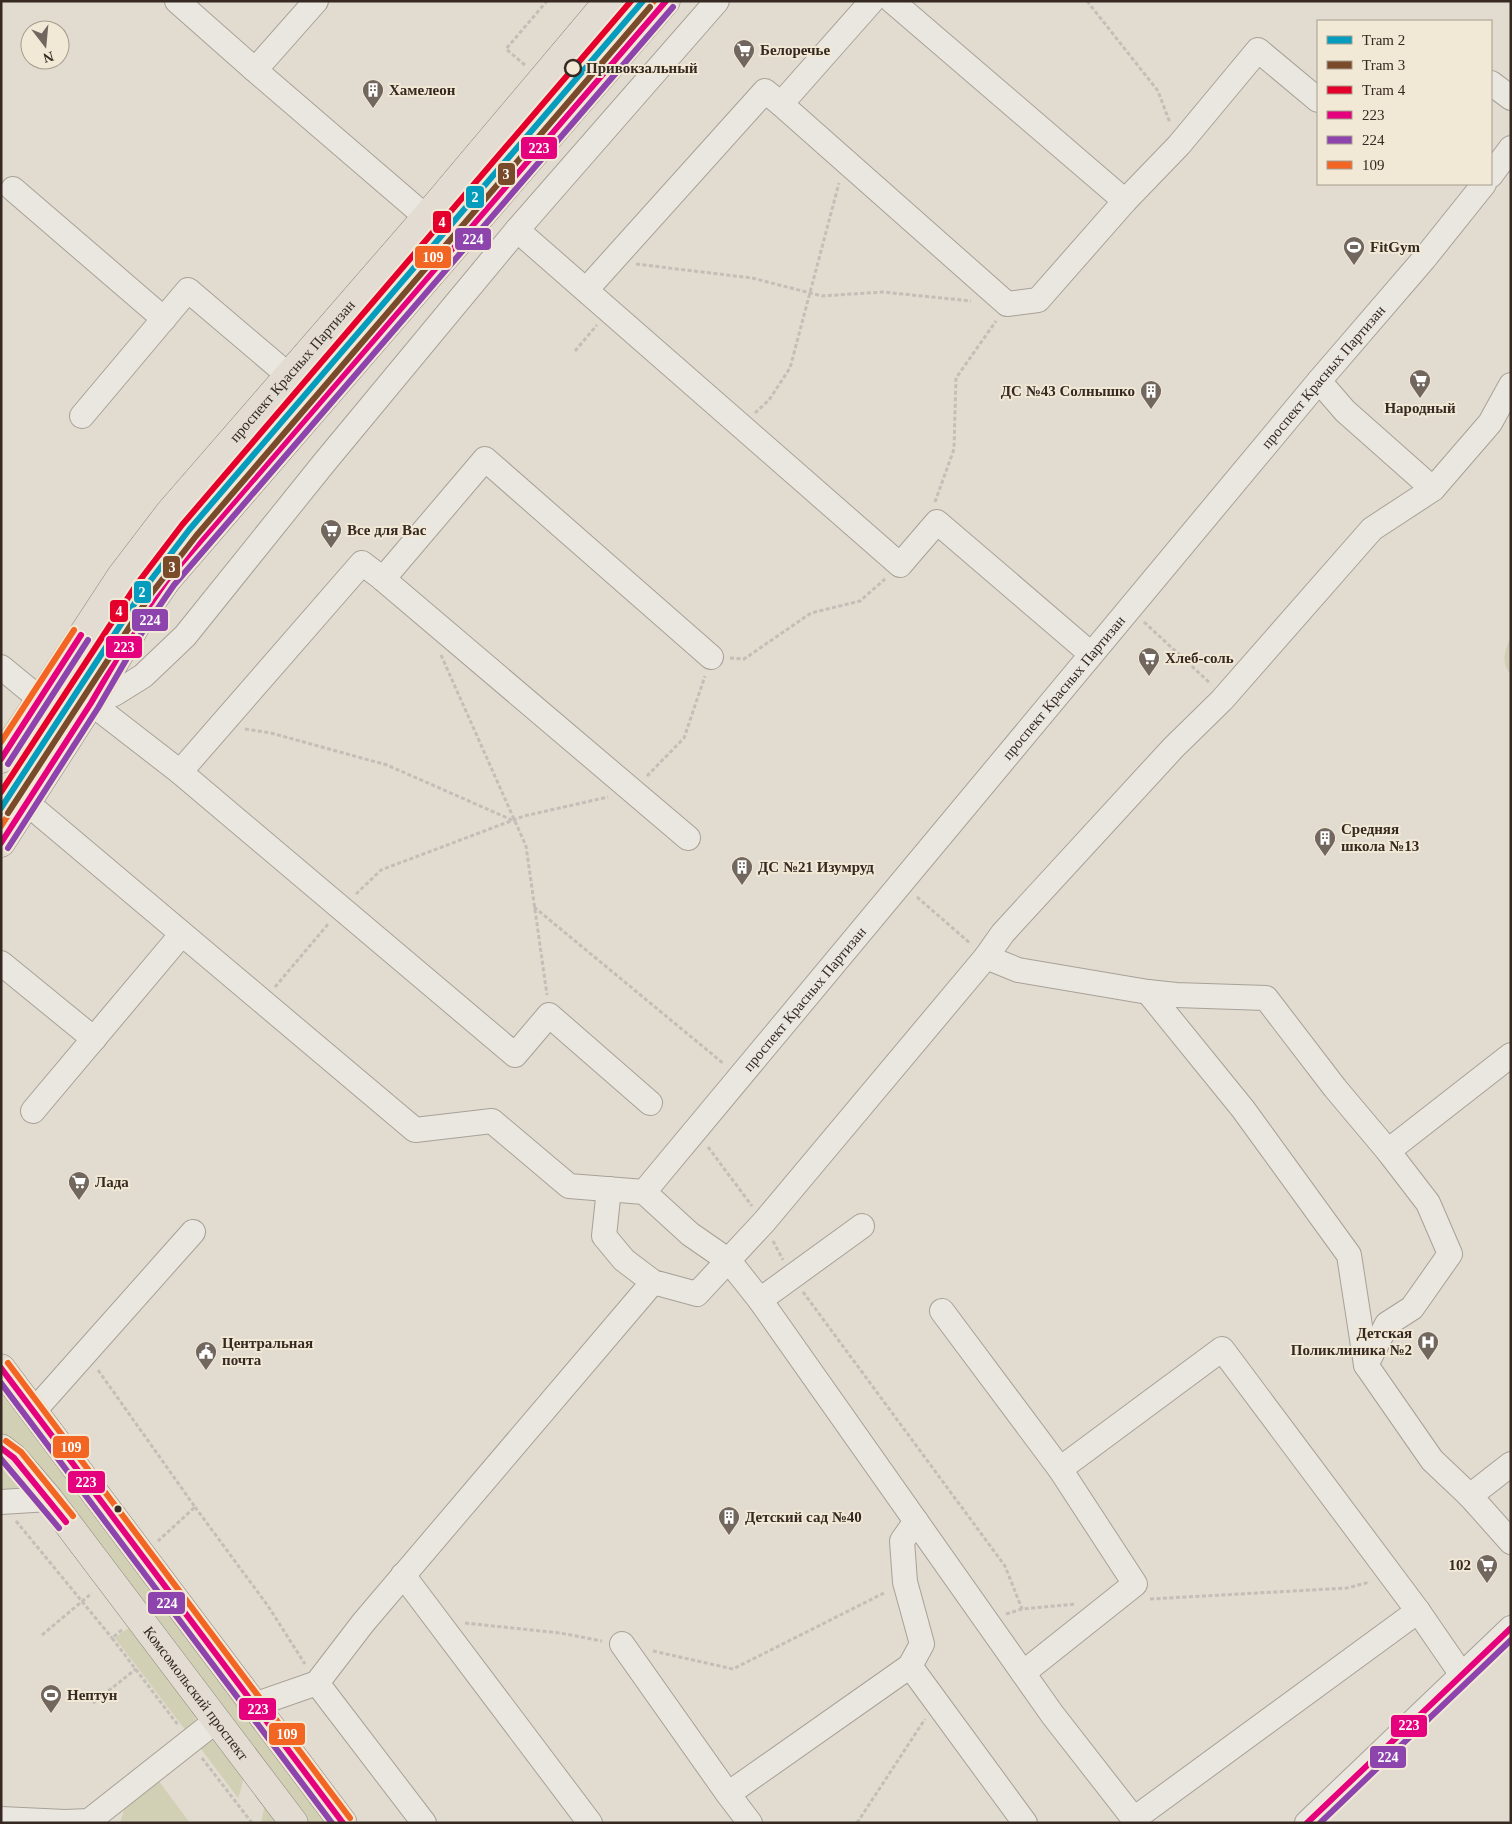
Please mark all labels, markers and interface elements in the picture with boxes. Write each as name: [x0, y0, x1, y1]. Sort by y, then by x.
north arrow: [20, 20, 70, 70]
legend: [1317, 20, 1492, 185]
text: Tram 2: [1362, 32, 1405, 48]
supermarket icon: Белоречье: [732, 38, 756, 69]
place label: Белоречье: [760, 42, 831, 58]
text: N: [42, 48, 55, 66]
text: Tram 3: [1362, 57, 1405, 73]
marker: Привокзальный: [564, 59, 582, 77]
place label: Привокзальный: [586, 60, 698, 76]
building icon: Хамелеон: [361, 78, 385, 109]
place label: Хамелеон: [389, 82, 456, 98]
text: Tram 4: [1362, 82, 1406, 98]
text: 223: [1362, 107, 1385, 123]
text: 224: [1362, 132, 1385, 148]
line badge: 223: [520, 136, 558, 160]
text: 223: [529, 141, 550, 156]
text: 109: [1362, 157, 1385, 173]
line badge: 3: [497, 162, 516, 186]
text: 3: [503, 167, 510, 182]
line badge: 2: [465, 185, 485, 209]
text: 2: [472, 190, 479, 205]
line badge: 4: [432, 210, 452, 234]
text: 4: [439, 215, 446, 230]
line badge: 224: [454, 227, 492, 251]
text: 224: [463, 232, 484, 247]
sports icon: FitGym: [1342, 235, 1366, 266]
place label: FitGym: [1370, 239, 1420, 255]
line badge: 109: [414, 245, 452, 269]
text: 109: [423, 250, 444, 265]
street label: проспект Красных Партизан: [226, 297, 358, 445]
street label: проспект Красных Партизан: [1258, 302, 1388, 452]
supermarket icon: Народный: [1408, 368, 1432, 399]
building icon: ДС №43 Солнышко: [1139, 379, 1163, 410]
place label: ДС №43 Солнышко: [1001, 383, 1135, 399]
place label: Народный: [1384, 400, 1456, 416]
supermarket icon: Все для Вас: [319, 518, 343, 549]
place label: Все для Вас: [347, 522, 427, 538]
line badge: 3: [162, 555, 181, 579]
text: 3: [169, 560, 176, 575]
line badge: 2: [133, 580, 152, 604]
text: 2: [139, 585, 146, 600]
line badge: 4: [109, 599, 129, 623]
text: 4: [116, 604, 123, 619]
line badge: 224: [131, 608, 169, 632]
text: 224: [140, 613, 161, 628]
street label: проспект Красных Партизан: [999, 613, 1128, 763]
line badge: 223: [105, 635, 143, 659]
text: 223: [114, 640, 135, 655]
supermarket icon: Хлеб-соль: [1137, 646, 1161, 677]
place label: Хлеб-соль: [1165, 650, 1234, 666]
place label: Средняя школа №13: [1341, 821, 1419, 854]
building icon: Средняя школа №13: [1313, 826, 1337, 857]
building icon: ДС №21 Изумруд: [730, 855, 754, 886]
place label: ДС №21 Изумруд: [758, 859, 874, 875]
street label: проспект Красных Партизан: [740, 924, 869, 1074]
supermarket icon: Лада: [67, 1170, 91, 1201]
place label: Лада: [95, 1174, 129, 1190]
place label: Детская Поликлиника №2: [1291, 1325, 1412, 1358]
hospital icon: Детская Поликлиника №2: [1416, 1330, 1440, 1361]
place label: Центральная почта: [222, 1335, 313, 1368]
public building icon: Центральная почта: [194, 1340, 218, 1371]
line badge: 109: [52, 1435, 90, 1459]
text: 109: [61, 1440, 82, 1455]
line badge: 223: [67, 1470, 106, 1494]
text: 223: [76, 1475, 97, 1490]
unlabelled marker: [113, 1504, 123, 1514]
building icon: Детский сад №40: [717, 1505, 741, 1536]
place label: Детский сад №40: [745, 1509, 862, 1525]
supermarket icon: 102: [1475, 1553, 1499, 1584]
place label: 102: [1449, 1557, 1471, 1573]
line badge: 224: [147, 1591, 186, 1615]
text: 224: [157, 1596, 178, 1611]
street label: Комсомольский проспект: [140, 1623, 252, 1764]
sports icon: Нептун: [39, 1683, 63, 1714]
place label: Нептун: [67, 1687, 118, 1703]
line badge: 223: [238, 1697, 277, 1721]
text: 223: [248, 1702, 269, 1717]
line badge: 223: [1390, 1714, 1428, 1738]
text: 223: [1399, 1718, 1420, 1733]
line badge: 109: [268, 1722, 306, 1746]
text: 109: [277, 1727, 298, 1742]
line badge: 224: [1369, 1745, 1407, 1769]
text: 224: [1378, 1750, 1399, 1765]

